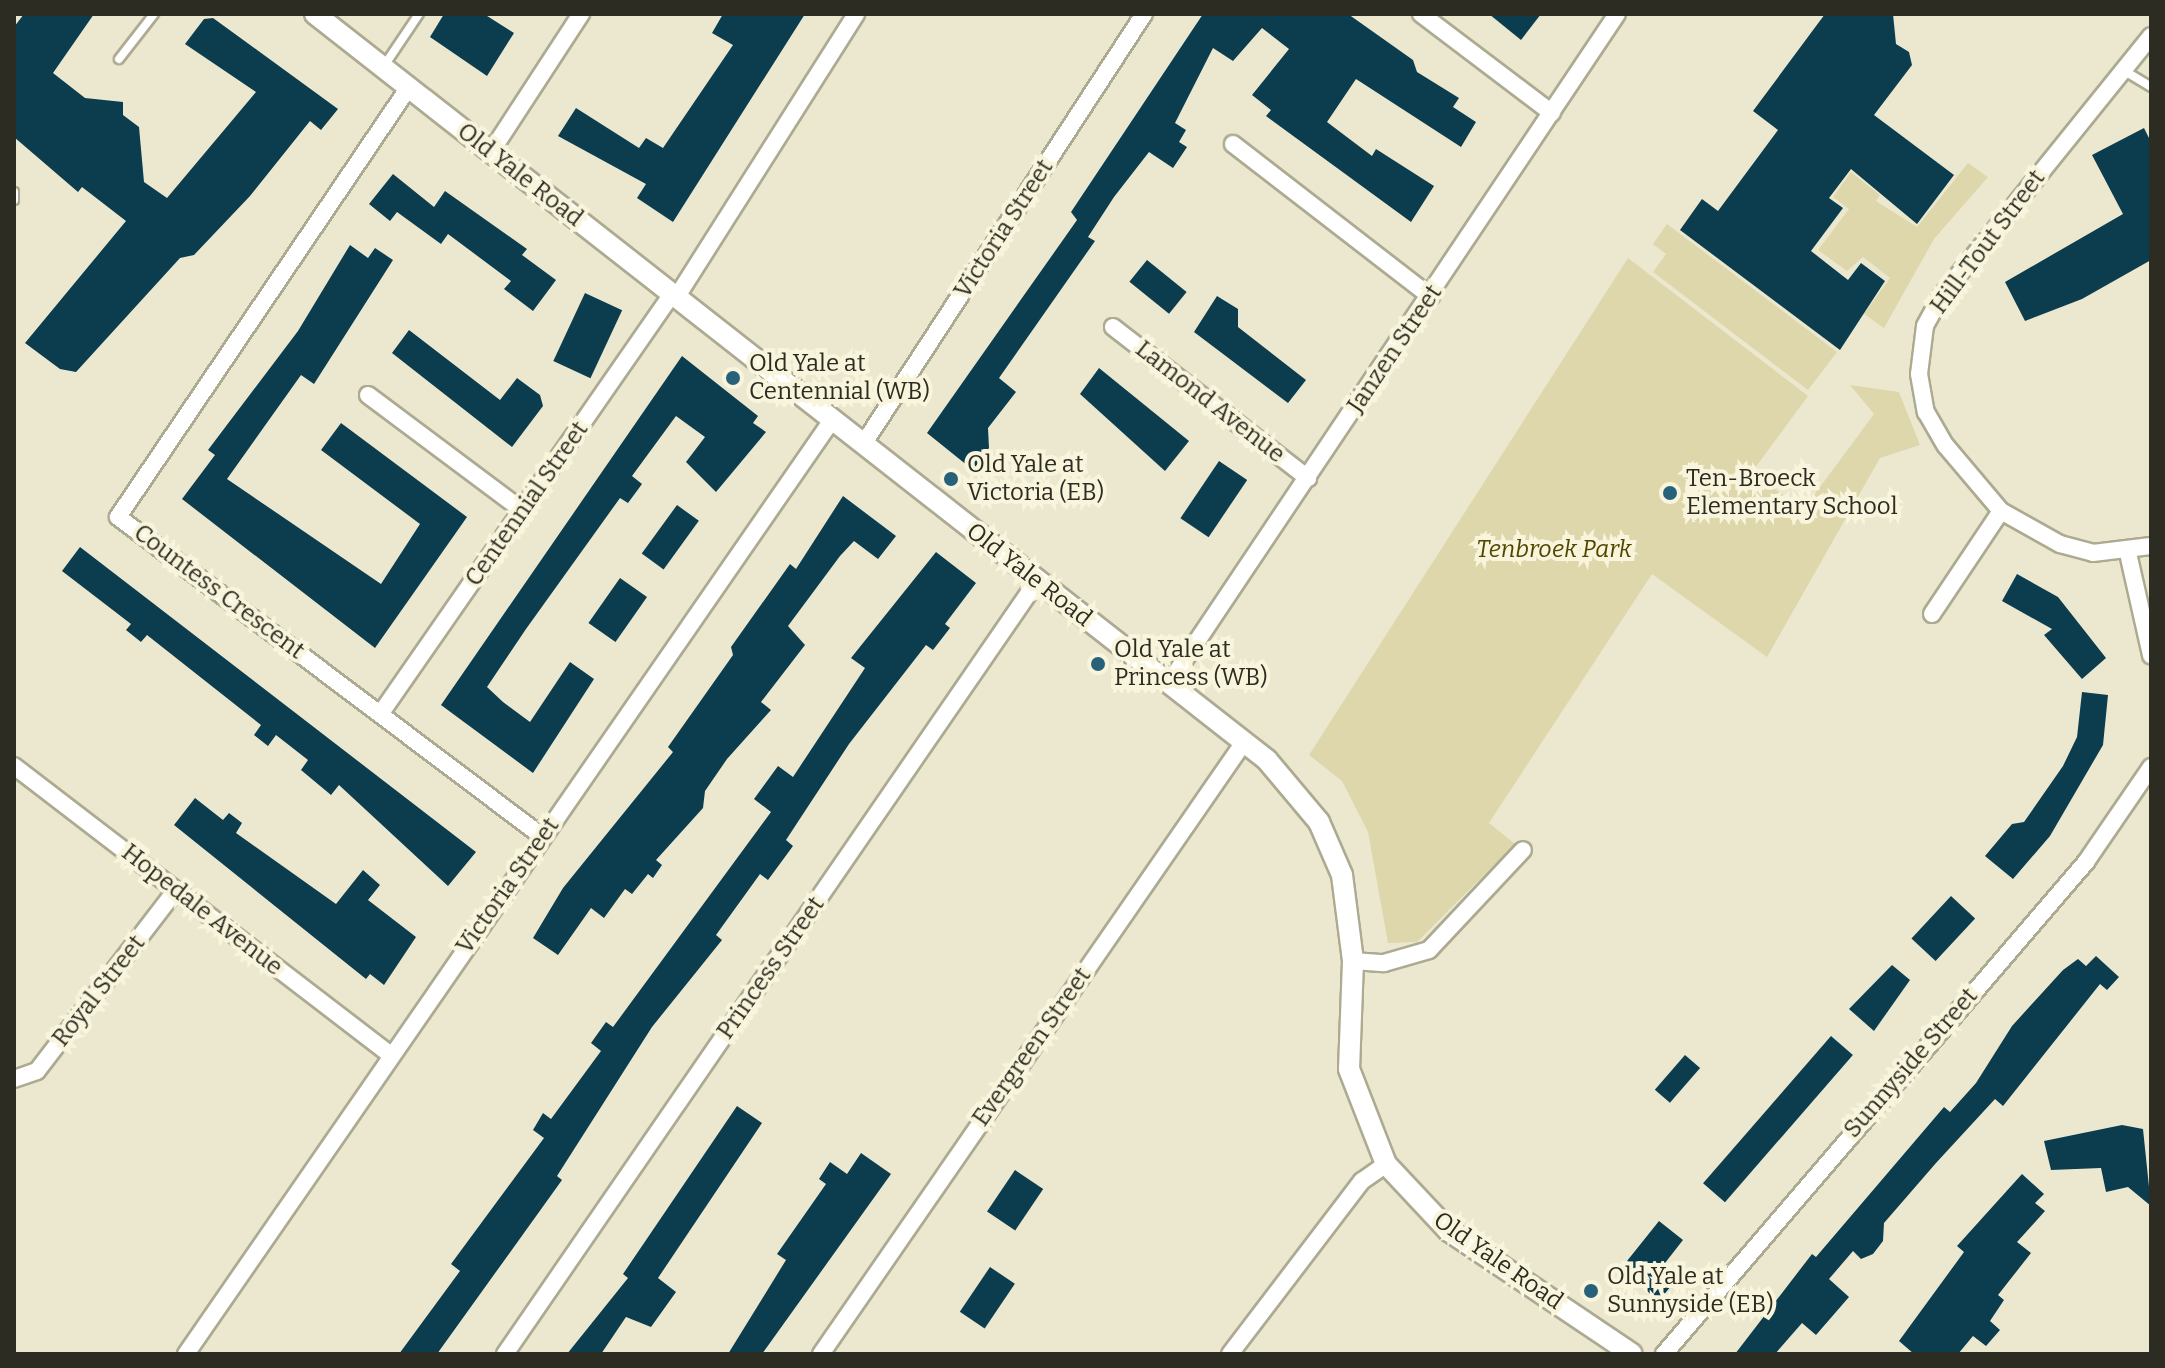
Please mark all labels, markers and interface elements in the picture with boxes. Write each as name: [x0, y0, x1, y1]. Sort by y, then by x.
street label: Old Yale Road: [452, 117, 588, 233]
street label: Victoria Street: [948, 154, 1060, 304]
street label: Hill-Tout Street: [1925, 165, 2051, 319]
street label: Janzen Street: [1342, 280, 1448, 418]
street label: Lamond Avenue: [1130, 335, 1290, 469]
place label: Old Yale at Centennial (WB): [749, 350, 930, 406]
marker: Old Yale at Centennial (WB): [724, 369, 742, 387]
street label: Centennial Street: [459, 416, 595, 592]
place label: Old Yale at Victoria (EB): [967, 451, 1104, 507]
place label: Ten-Broeck Elementary School: [1686, 465, 1898, 521]
marker: Old Yale at Victoria (EB): [942, 470, 960, 488]
marker: Ten-Broeck Elementary School: [1661, 484, 1679, 502]
street label: Old Yale Road: [961, 517, 1097, 633]
street label: Countess Crescent: [128, 518, 310, 666]
park label: Tenbroek Park: [1476, 536, 1632, 564]
place label: Old Yale at Princess (WB): [1114, 636, 1268, 692]
marker: Old Yale at Princess (WB): [1089, 655, 1107, 673]
street label: Victoria Street: [450, 812, 566, 960]
street label: Hopedale Avenue: [116, 838, 288, 982]
street label: Princess Street: [711, 891, 831, 1045]
street label: Royal Street: [47, 930, 151, 1052]
street label: Evergreen Street: [967, 962, 1097, 1132]
street label: Sunnyside Street: [1838, 982, 1984, 1144]
street label: Old Yale Road: [1428, 1206, 1568, 1316]
place label: Old Yale at Sunnyside (EB): [1607, 1263, 1774, 1319]
marker: Old Yale at Sunnyside (EB): [1582, 1282, 1600, 1300]

